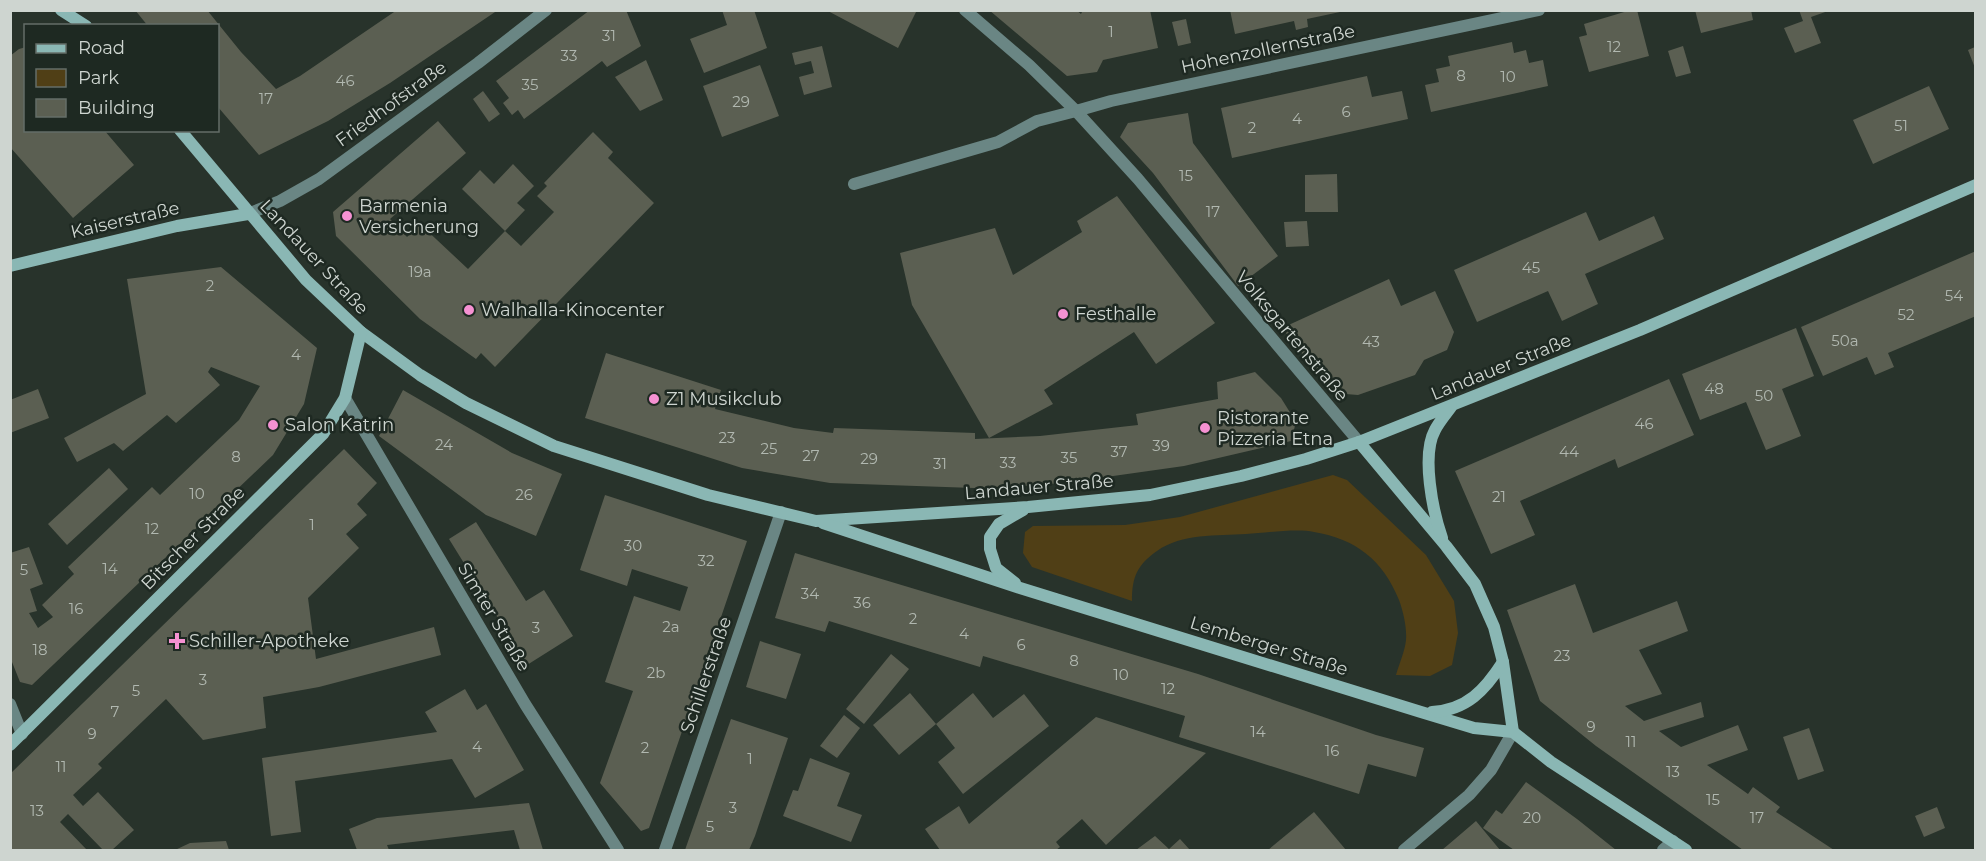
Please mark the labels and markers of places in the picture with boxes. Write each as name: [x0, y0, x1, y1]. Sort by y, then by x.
place label: Barmenia Versicherung: [359, 195, 479, 238]
marker: Barmenia Versicherung: [340, 209, 354, 223]
place label: Walhalla-Kinocenter: [481, 299, 665, 321]
marker: Walhalla-Kinocenter: [462, 303, 476, 317]
place label: Festhalle: [1075, 303, 1157, 325]
marker: Festhalle: [1056, 307, 1070, 321]
place label: Z1 Musikclub: [666, 388, 782, 410]
marker: Z1 Musikclub: [647, 392, 661, 406]
place label: Ristorante Pizzeria Etna: [1217, 407, 1333, 450]
place label: Salon Katrin: [285, 414, 394, 436]
marker: Salon Katrin: [266, 418, 280, 432]
marker: Ristorante Pizzeria Etna: [1198, 421, 1212, 435]
place label: Schiller-Apotheke: [189, 630, 349, 652]
marker: Schiller-Apotheke: [170, 634, 184, 648]

